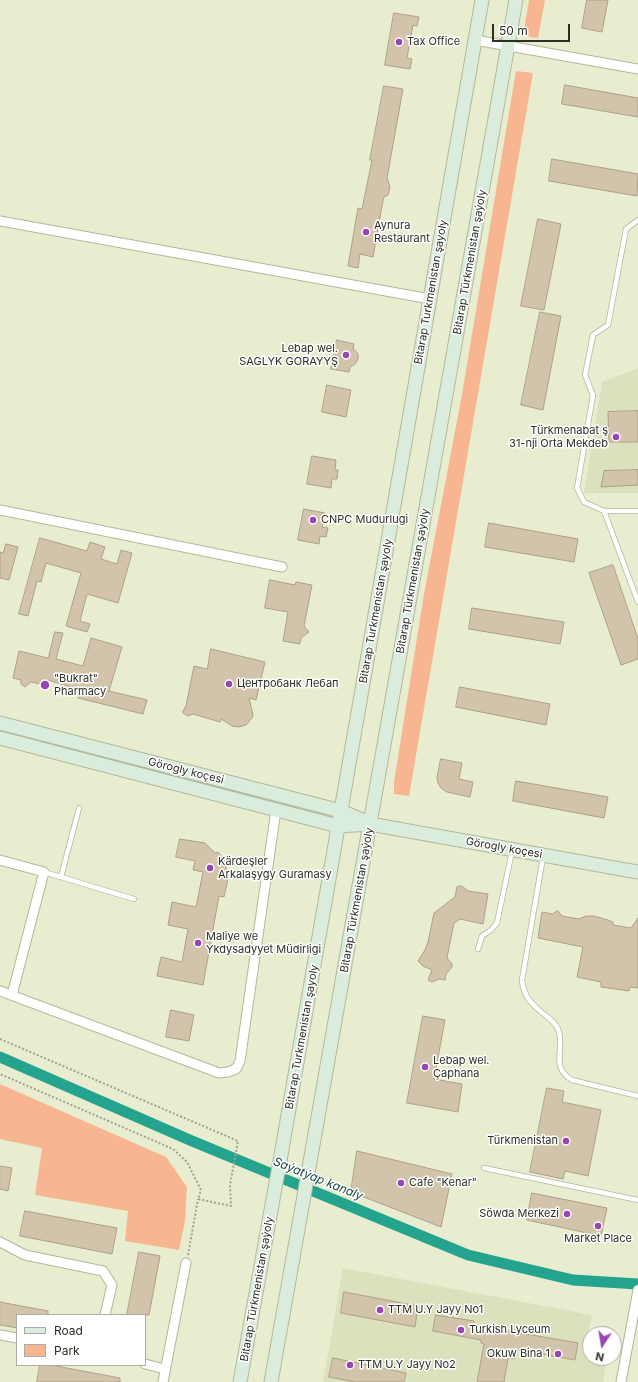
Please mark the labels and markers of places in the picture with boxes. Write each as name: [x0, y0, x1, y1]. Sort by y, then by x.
place label: Tax Office: [407, 35, 460, 49]
marker: Tax Office: [394, 37, 404, 47]
place label: Aynura Restaurant: [374, 219, 430, 245]
marker: Aynura Restaurant: [361, 227, 371, 237]
place label: Lebap wel. SAGLYK GORAYYŞ: [239, 342, 338, 368]
marker: Lebap wel. SAGLYK GORAYYŞ: [341, 350, 351, 360]
place label: Türkmenabat ş 31-nji Orta Mekdeb: [509, 424, 608, 450]
marker: Türkmenabat ş 31-nji Orta Mekdeb: [611, 432, 621, 442]
place label: CNPC Mudurlugi: [321, 513, 408, 527]
marker: CNPC Mudurlugi: [308, 515, 318, 525]
place label: "Bukrat" Pharmacy: [54, 672, 106, 698]
place label: Центробанк Лебап: [237, 677, 339, 691]
marker: "Bukrat" Pharmacy: [39, 679, 51, 691]
marker: Центробанк Лебап: [224, 679, 234, 689]
place label: Kärdeşler Arkalaşygy Guramasy: [218, 855, 332, 881]
marker: Kärdeşler Arkalaşygy Guramasy: [205, 863, 215, 873]
place label: Maliye we Ykdysadyyet Müdirligi: [206, 930, 321, 956]
marker: Maliye we Ykdysadyyet Müdirligi: [193, 938, 203, 948]
place label: Lebap wel. Çaphana: [433, 1054, 490, 1080]
marker: Lebap wel. Çaphana: [420, 1062, 430, 1072]
place label: Türkmenistan: [487, 1134, 558, 1148]
marker: Türkmenistan: [561, 1136, 571, 1146]
place label: Cafe "Kenar": [409, 1176, 477, 1190]
marker: Cafe "Kenar": [396, 1178, 406, 1188]
place label: Söwda Merkezi: [479, 1207, 559, 1221]
marker: Söwda Merkezi: [562, 1209, 572, 1219]
marker: Market Place: [593, 1221, 603, 1231]
place label: Market Place: [564, 1232, 632, 1246]
place label: TTM U.Y Jayy No1: [388, 1303, 483, 1317]
marker: TTM U.Y Jayy No1: [375, 1305, 385, 1315]
place label: Turkish Lyceum: [469, 1323, 550, 1337]
marker: Turkish Lyceum: [456, 1325, 466, 1335]
place label: Okuw Bina 1: [487, 1347, 550, 1361]
marker: Okuw Bina 1: [553, 1349, 563, 1359]
place label: TTM U.Y Jayy No2: [358, 1358, 456, 1372]
marker: TTM U.Y Jayy No2: [345, 1360, 355, 1370]

